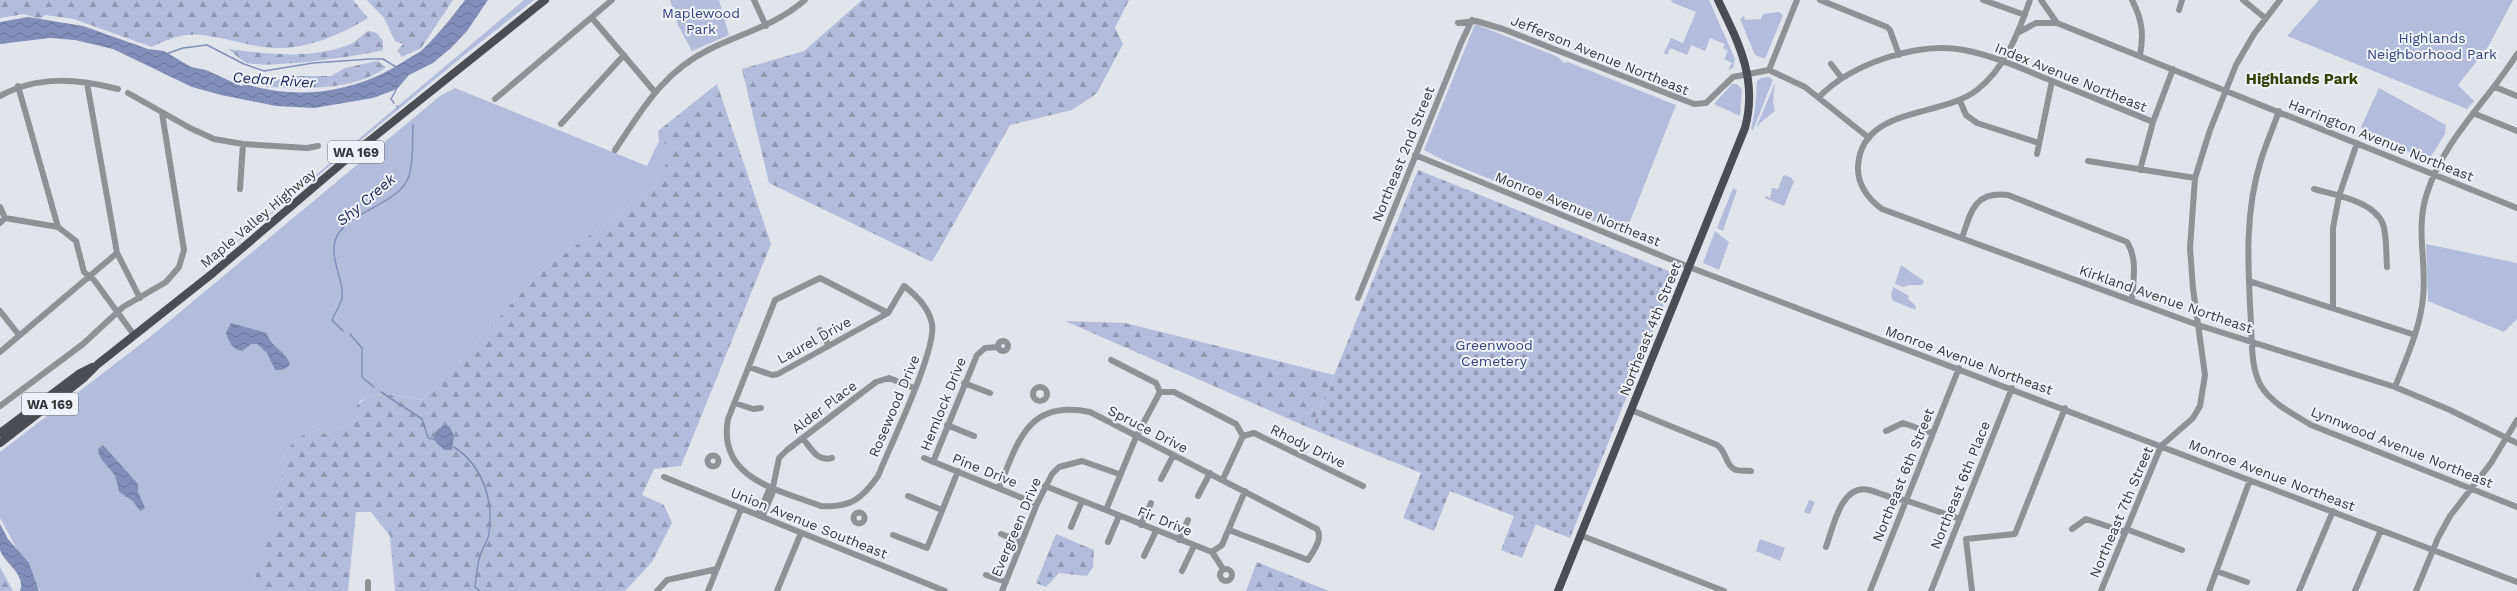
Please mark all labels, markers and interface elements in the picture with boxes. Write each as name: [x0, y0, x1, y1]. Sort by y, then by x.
park label: Maplewood Park: [662, 5, 740, 37]
street label: Jefferson Avenue Northeast: [1509, 12, 1692, 98]
park label: Highlands Neighborhood Park: [2367, 30, 2497, 62]
street label: Index Avenue Northeast: [1993, 39, 2150, 115]
water label: Cedar River: [232, 68, 317, 92]
district label: Highlands Park: [2246, 70, 2359, 88]
street label: Northeast 2nd Street: [1368, 84, 1438, 224]
street label: Harrington Avenue Northeast: [2286, 95, 2476, 185]
road number: WA 169: [328, 141, 384, 163]
street label: Maple Valley Highway: [197, 165, 320, 271]
street label: Monroe Avenue Northeast: [1493, 168, 1663, 250]
water label: Shy Creek: [333, 170, 400, 230]
street label: Northeast 4th Street: [1616, 260, 1684, 398]
street label: Kirkland Avenue Northeast: [2077, 262, 2255, 336]
street label: Laurel Drive: [774, 313, 854, 367]
street label: Monroe Avenue Northeast: [1883, 322, 2055, 398]
park label: Greenwood Cemetery: [1455, 337, 1533, 369]
street label: Rosewood Drive: [865, 353, 923, 459]
street label: Hemlock Drive: [917, 355, 969, 453]
street label: Alder Place: [788, 377, 860, 437]
road number: WA 169: [22, 393, 78, 415]
street label: Spruce Drive: [1105, 402, 1191, 456]
street label: Lynnwood Avenue Northeast: [2309, 403, 2495, 491]
street label: Northeast 6th Street: [1869, 406, 1937, 544]
street label: Northeast 6th Place: [1927, 419, 1993, 551]
street label: Rhody Drive: [1268, 421, 1348, 471]
street label: Monroe Avenue Northeast: [2187, 436, 2358, 514]
street label: Northeast 7th Street: [2086, 444, 2156, 580]
street label: Pine Drive: [950, 450, 1020, 490]
street label: Evergreen Drive: [988, 475, 1044, 579]
street label: Union Avenue Southeast: [728, 484, 890, 562]
street label: Fir Drive: [1135, 503, 1195, 539]

